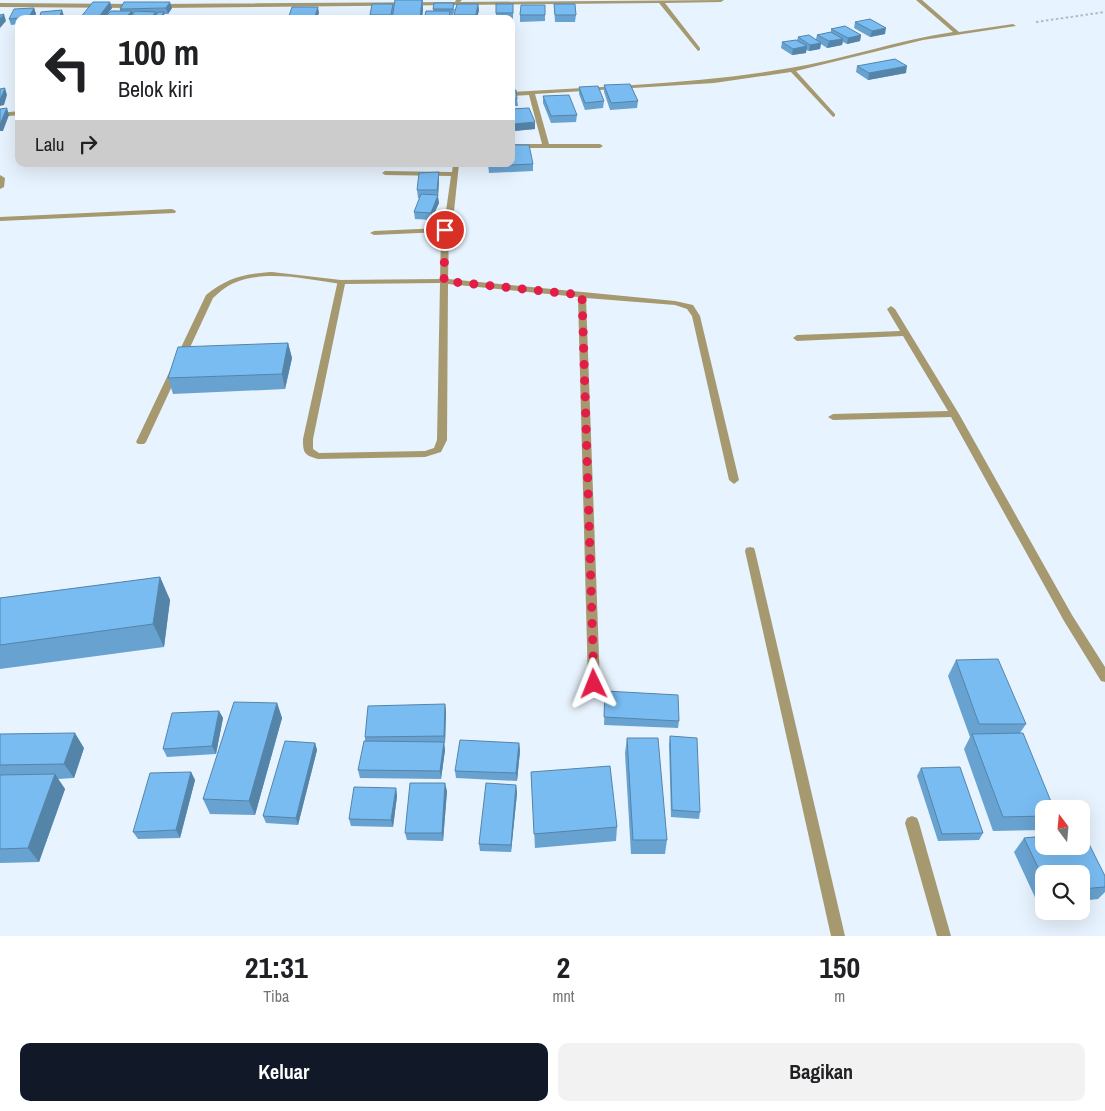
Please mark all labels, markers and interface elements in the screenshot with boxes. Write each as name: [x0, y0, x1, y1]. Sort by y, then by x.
text: 100 m: [118, 29, 199, 76]
icon: left: [35, 35, 100, 100]
text: Belok kiri: [118, 74, 193, 104]
icon: right: [74, 130, 102, 158]
text: Lalu: [35, 131, 64, 157]
pin: [424, 209, 466, 251]
icon: arrive: [431, 216, 459, 244]
position arrow: [567, 657, 619, 709]
north arrow: [1035, 800, 1090, 855]
map controls: [1035, 800, 1090, 920]
button: search: [1035, 865, 1090, 920]
text: 21:31: [245, 947, 308, 987]
text: 2: [557, 947, 570, 987]
text: 150: [819, 947, 860, 987]
text: Tiba: [263, 985, 289, 1007]
text: mnt: [552, 985, 574, 1007]
text: m: [834, 985, 845, 1007]
button: Keluar: [20, 1043, 548, 1101]
button: Bagikan: [558, 1043, 1085, 1101]

